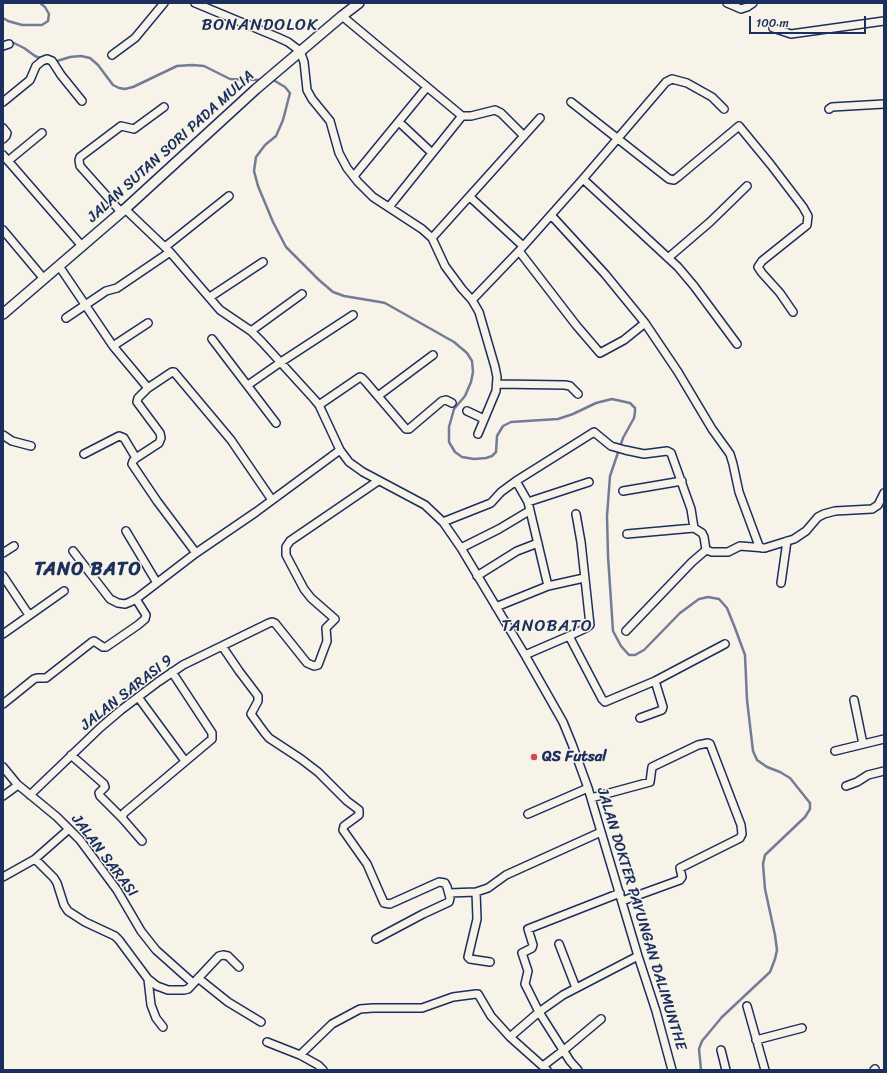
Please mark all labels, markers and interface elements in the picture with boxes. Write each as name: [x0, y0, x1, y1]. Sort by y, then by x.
scale bar: [751, 8, 868, 34]
text: 100 m: [756, 12, 789, 34]
district label: BONANDOLOK: [202, 16, 318, 36]
street label: JALAN SUTAN SORI PADA MULIA: [84, 67, 258, 227]
district label: TANO BATO: [34, 559, 142, 581]
district label: TANOBATO: [501, 617, 593, 637]
street label: JALAN SARASI 9: [77, 651, 177, 735]
place label: QS Futsal: [542, 748, 607, 766]
marker: QS Futsal: [529, 752, 539, 762]
street label: JALAN DOKTER PAYUNGAN DALIMUNTHE: [592, 786, 690, 1052]
street label: JALAN SARASI: [67, 811, 141, 901]

